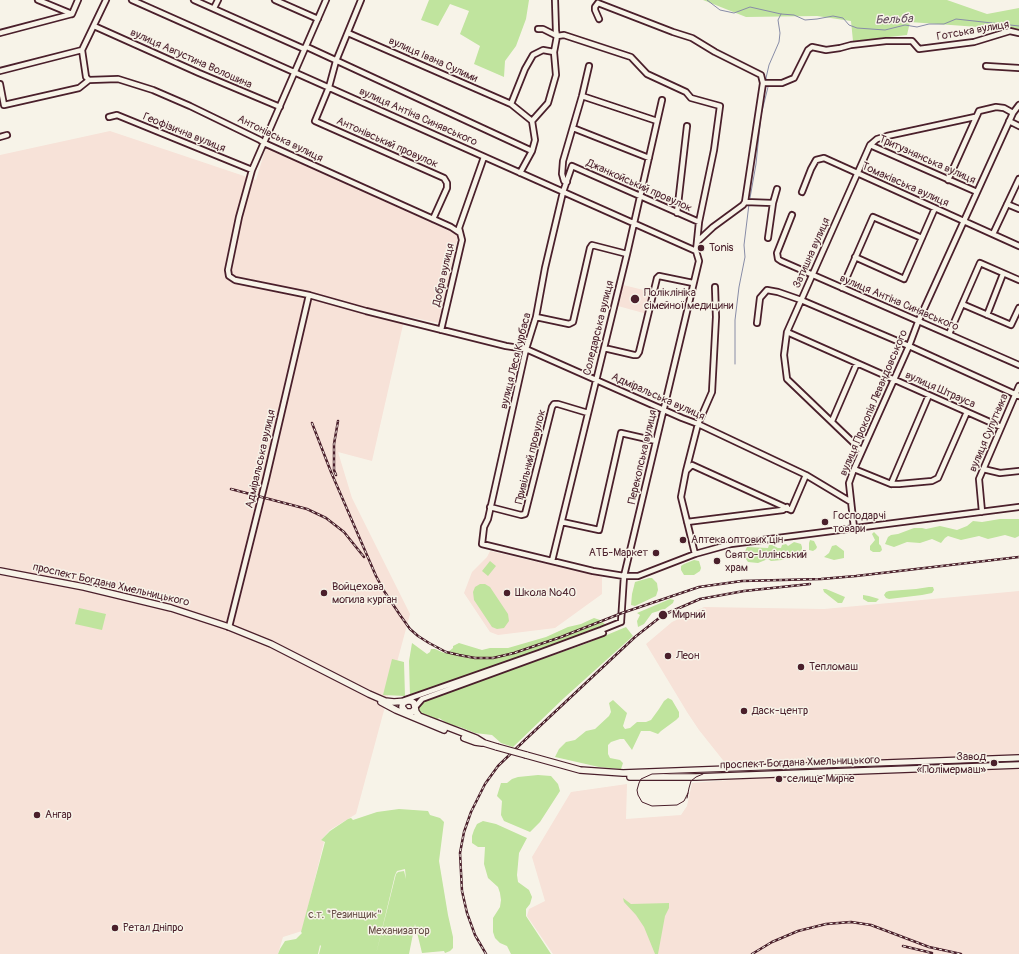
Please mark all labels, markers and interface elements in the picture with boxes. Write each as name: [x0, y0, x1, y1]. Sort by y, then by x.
water label: Бельба: [875, 12, 913, 28]
street label: Готська вулиця: [936, 18, 1010, 44]
street label: вулиця Августина Волошина: [128, 26, 254, 92]
street label: вулиця Івана Сулими: [386, 34, 480, 86]
street label: вулиця Антіна Синявського: [357, 85, 479, 149]
street label: Геофізична вулиця: [141, 110, 227, 156]
street label: Антонівська вулиця: [235, 113, 325, 165]
street label: Антонівський провулок: [334, 115, 440, 171]
street label: Тритузнянська вулиця: [877, 133, 977, 187]
street label: Джанкойський провулок: [584, 157, 694, 215]
street label: Томаківська вулиця: [859, 160, 951, 210]
street label: Затишна вулиця: [791, 216, 833, 290]
place label: Tonis: [709, 241, 734, 255]
street label: Добра вулиця: [430, 242, 458, 308]
marker: Tonis: [696, 243, 706, 253]
street label: вулиця Антіна Синявського: [838, 272, 960, 334]
street label: Соледарська вулиця: [581, 279, 617, 377]
place label: Поліклініка сімейної медицини: [644, 286, 733, 312]
marker: Поліклініка сімейної медицини: [629, 293, 641, 305]
street label: вулиця Леся Курбаса: [498, 311, 534, 411]
street label: вулиця Прокопія Левандовського: [837, 328, 911, 478]
street label: вулиця Штрауса: [903, 369, 977, 411]
street label: Адміральська вулиця: [609, 370, 707, 424]
street label: вулиця Супутника: [967, 392, 1011, 474]
street label: Адміральська вулиця: [243, 408, 279, 510]
street label: Привільний провулок: [513, 408, 549, 506]
street label: Перекопська вулиця: [626, 409, 660, 505]
place label: Господарчі товари: [833, 509, 886, 535]
marker: Господарчі товари: [820, 517, 830, 527]
place label: Аптека оптових цін: [691, 533, 783, 547]
marker: Аптека оптових цін: [678, 535, 688, 545]
place label: АТБ-Маркет: [589, 546, 648, 560]
marker: АТБ-Маркет: [651, 548, 661, 558]
place label: Свято-Іллінський храм: [725, 548, 807, 574]
marker: Свято-Іллінський храм: [712, 556, 722, 566]
street label: проспект Богдана Хмельницького: [31, 561, 191, 609]
place label: Войцехова могила курган: [332, 580, 397, 606]
place label: Школа №40: [515, 586, 576, 600]
marker: Войцехова могила курган: [319, 588, 329, 598]
marker: Школа №40: [502, 588, 512, 598]
place label: Мирний: [672, 608, 706, 622]
marker: Мирний: [657, 609, 669, 621]
place label: Леон: [676, 649, 699, 663]
marker: Леон: [663, 651, 673, 661]
place label: Тепломаш: [809, 660, 858, 674]
marker: Тепломаш: [796, 662, 806, 672]
place label: Даск-центр: [752, 704, 808, 718]
marker: Даск-центр: [739, 706, 749, 716]
place label: Завод «Полімермаш»: [917, 750, 986, 776]
street label: проспект Богдана Хмельницького: [720, 754, 880, 772]
marker: Завод «Полімермаш»: [989, 758, 999, 768]
place label: селище Мирне: [787, 772, 854, 786]
marker: селище Мирне: [774, 774, 784, 784]
place label: Ангар: [45, 808, 72, 822]
marker: Ангар: [32, 810, 42, 820]
park label: с.т. "Резинщик": [308, 908, 382, 922]
place label: Ретал Дніпро: [123, 921, 183, 935]
marker: Ретал Дніпро: [110, 923, 120, 933]
park label: Механизатор: [368, 924, 430, 938]

